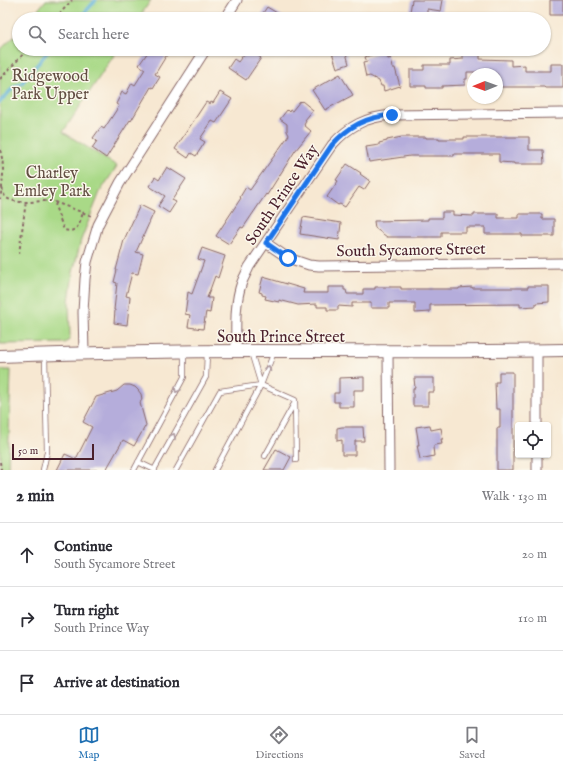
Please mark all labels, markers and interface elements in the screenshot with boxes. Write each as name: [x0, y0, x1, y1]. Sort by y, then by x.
search box: [12, 12, 551, 56]
icon: search: [26, 23, 48, 45]
text: Search here: [58, 25, 129, 44]
park label: Ridgewood Park Upper: [11, 67, 89, 105]
north arrow: [467, 68, 503, 104]
route end: [383, 106, 401, 124]
street label: South Prince Way: [242, 141, 324, 249]
park label: Charley Emley Park: [14, 164, 91, 202]
street label: South Sycamore Street: [336, 240, 486, 262]
route start: [279, 249, 297, 267]
street label: South Prince Street: [217, 328, 345, 348]
one-way arrow: [263, 365, 271, 372]
one-way arrow: [174, 385, 182, 393]
map controls: [515, 422, 551, 458]
button: locate: [515, 422, 551, 458]
one-way arrow: [168, 433, 176, 440]
scale bar: [12, 442, 94, 461]
text: 50 m: [18, 444, 38, 458]
text: 2 min: [16, 486, 54, 507]
text: Walk · 130 m: [482, 488, 547, 505]
text: Continue: [54, 537, 112, 556]
icon: ahead: [16, 544, 38, 566]
text: 20 m: [522, 546, 547, 563]
text: South Sycamore Street: [54, 556, 175, 573]
text: Turn right: [54, 601, 119, 620]
icon: right: [16, 608, 38, 630]
text: 110 m: [518, 610, 547, 627]
text: South Prince Way: [54, 620, 149, 637]
icon: arrive: [16, 672, 38, 694]
text: Arrive at destination: [54, 673, 180, 692]
tab: Map: [78, 724, 100, 762]
tab: Directions: [256, 724, 303, 762]
tab: Saved: [459, 724, 485, 762]

